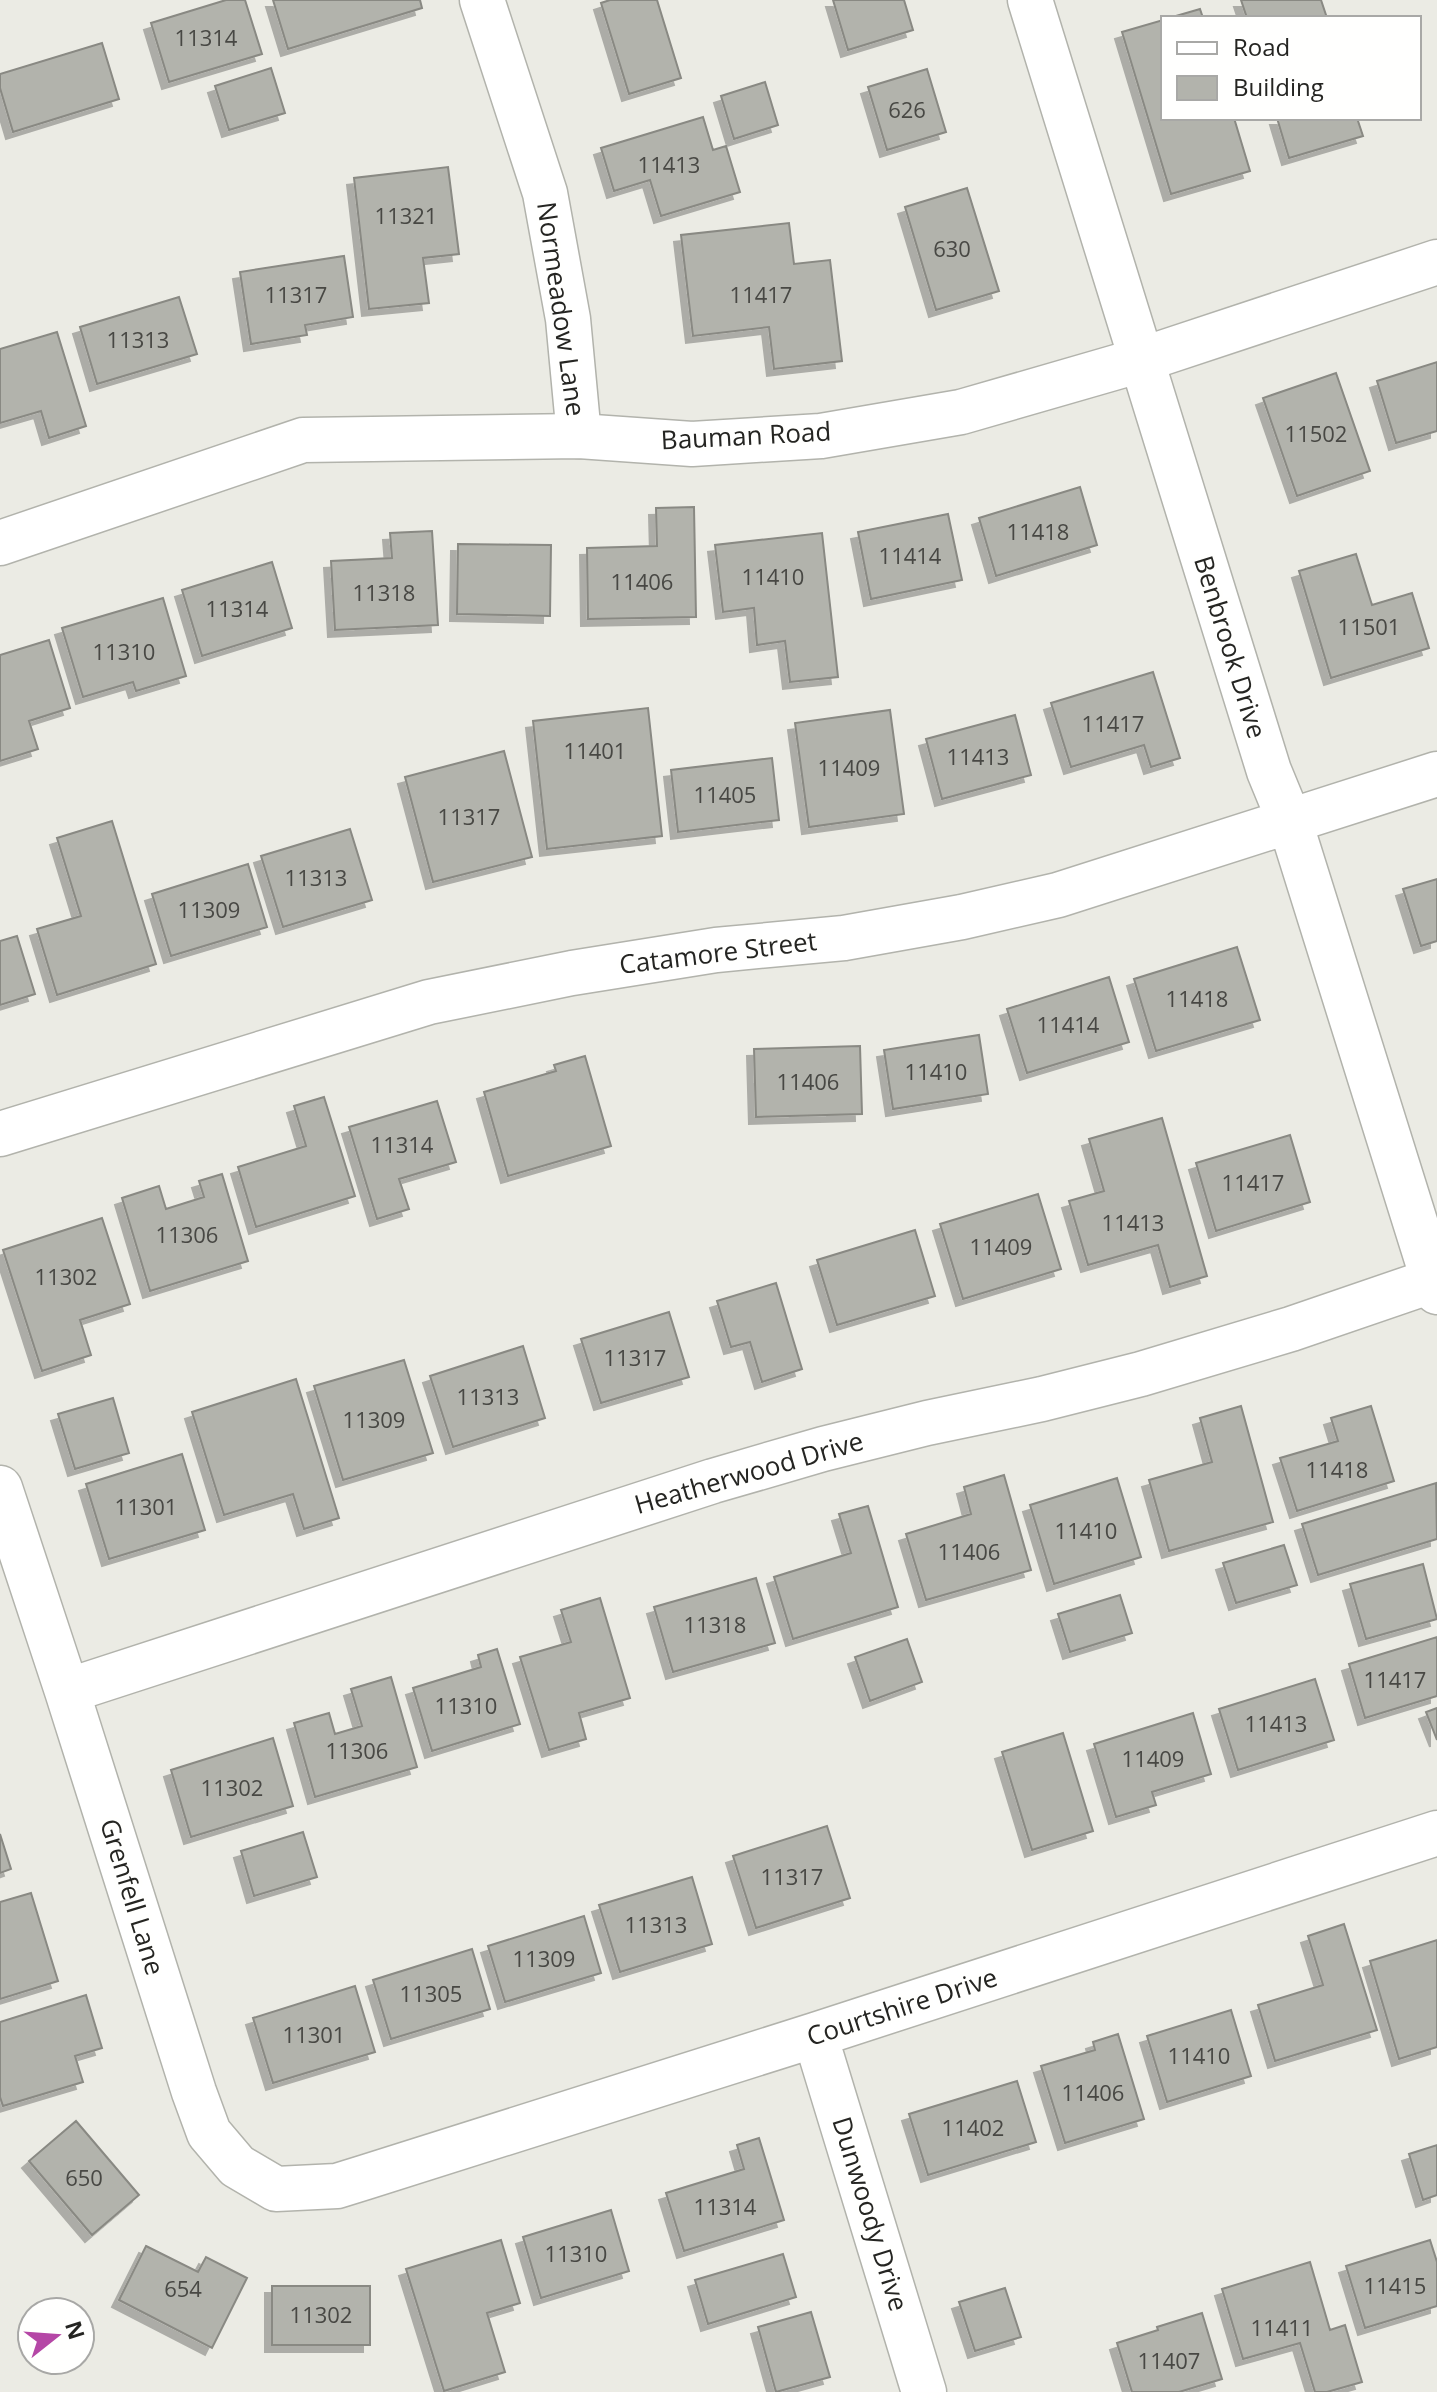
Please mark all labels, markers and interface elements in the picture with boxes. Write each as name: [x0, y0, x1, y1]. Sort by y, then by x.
legend: [1161, 16, 1421, 120]
house number: 11314: [175, 22, 238, 52]
text: Road: [1233, 30, 1290, 63]
text: Building: [1233, 70, 1324, 103]
house number: 626: [888, 94, 926, 124]
house number: 11413: [638, 149, 700, 179]
street label: Normeadow Lane: [529, 199, 595, 418]
house number: 11321: [375, 200, 437, 230]
house number: 630: [933, 233, 971, 263]
house number: 11317: [265, 279, 327, 309]
house number: 11417: [730, 279, 792, 309]
house number: 11313: [107, 324, 169, 354]
street label: Bauman Road: [660, 413, 832, 457]
house number: 11502: [1285, 418, 1347, 448]
house number: 11418: [1007, 516, 1069, 546]
house number: 11414: [879, 540, 942, 570]
street label: Benbrook Drive: [1186, 551, 1276, 742]
house number: 11410: [742, 561, 804, 591]
house number: 11406: [611, 566, 673, 596]
house number: 11318: [353, 577, 415, 607]
house number: 11314: [206, 593, 269, 623]
house number: 11501: [1338, 611, 1400, 641]
house number: 11310: [93, 636, 155, 666]
house number: 11417: [1082, 708, 1144, 738]
house number: 11401: [564, 735, 626, 765]
house number: 11413: [947, 741, 1009, 771]
house number: 11409: [818, 752, 880, 782]
house number: 11405: [694, 779, 756, 809]
house number: 11317: [438, 801, 500, 831]
house number: 11313: [285, 862, 347, 892]
house number: 11309: [178, 894, 240, 924]
street label: Catamore Street: [617, 922, 819, 982]
house number: 11418: [1166, 983, 1228, 1013]
house number: 11414: [1037, 1009, 1100, 1039]
house number: 11410: [905, 1056, 967, 1086]
house number: 11406: [777, 1066, 839, 1096]
house number: 11314: [371, 1129, 434, 1159]
house number: 11417: [1222, 1167, 1284, 1197]
house number: 11413: [1102, 1207, 1164, 1237]
house number: 11306: [156, 1219, 218, 1249]
house number: 11409: [970, 1231, 1032, 1261]
house number: 11302: [35, 1261, 97, 1291]
house number: 11317: [604, 1342, 666, 1372]
house number: 11313: [457, 1381, 519, 1411]
house number: 11309: [343, 1404, 405, 1434]
street label: Heatherwood Drive: [630, 1422, 867, 1522]
house number: 11418: [1306, 1454, 1368, 1484]
house number: 11301: [115, 1491, 177, 1521]
house number: 11410: [1055, 1515, 1117, 1545]
house number: 11406: [938, 1536, 1000, 1566]
house number: 11318: [684, 1609, 746, 1639]
house number: 11417: [1364, 1664, 1426, 1694]
house number: 11310: [435, 1690, 497, 1720]
house number: 11413: [1245, 1708, 1307, 1738]
house number: 11306: [326, 1735, 388, 1765]
house number: 11409: [1122, 1743, 1184, 1773]
house number: 11302: [201, 1772, 263, 1802]
street label: Grenfell Lane: [92, 1814, 174, 1979]
house number: 11317: [761, 1861, 823, 1891]
house number: 11313: [625, 1909, 687, 1939]
house number: 11309: [513, 1943, 575, 1973]
street label: Courtshire Drive: [802, 1958, 1002, 2054]
house number: 11305: [400, 1978, 462, 2008]
house number: 11301: [283, 2019, 345, 2049]
house number: 11410: [1168, 2040, 1230, 2070]
house number: 11406: [1062, 2077, 1124, 2107]
street label: Dunwoody Drive: [824, 2112, 918, 2315]
house number: 11402: [942, 2112, 1004, 2142]
house number: 650: [65, 2162, 103, 2192]
house number: 11314: [694, 2191, 757, 2221]
house number: 11310: [545, 2238, 607, 2268]
house number: 11415: [1364, 2270, 1426, 2300]
house number: 654: [164, 2273, 202, 2303]
north arrow: [16, 2296, 96, 2376]
house number: 11302: [290, 2299, 352, 2329]
house number: 11411: [1251, 2312, 1313, 2342]
text: N: [59, 2317, 93, 2343]
house number: 11407: [1138, 2345, 1200, 2375]

